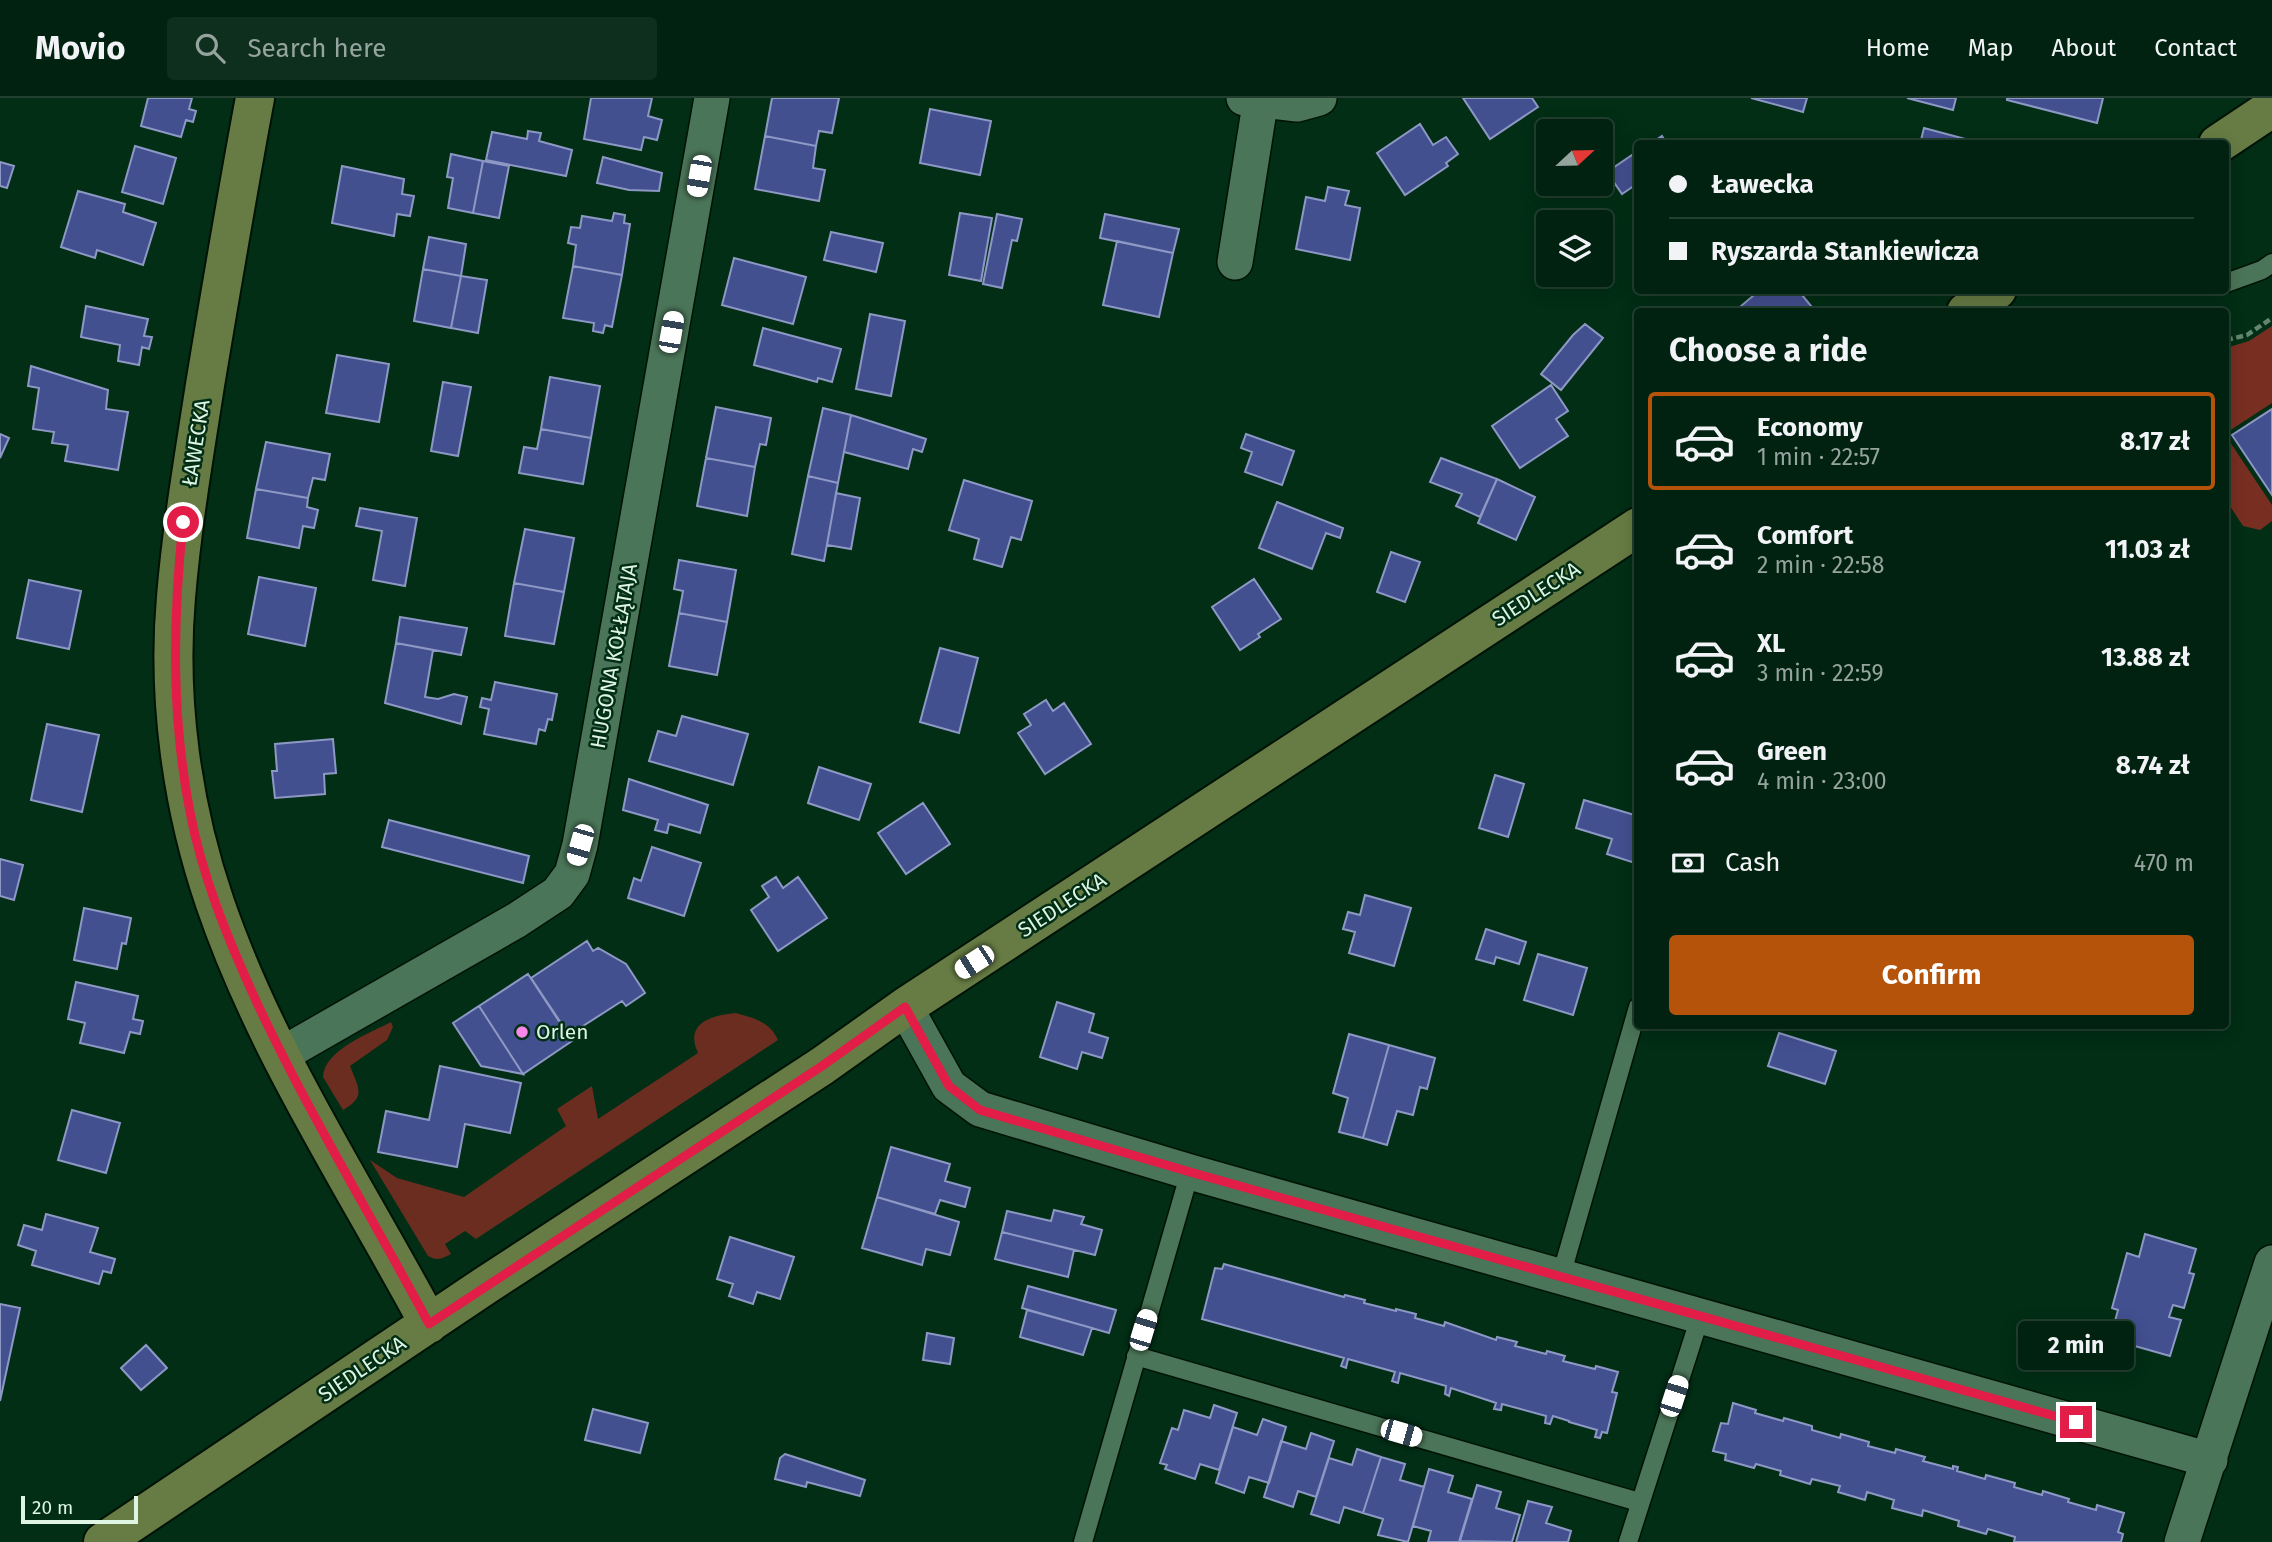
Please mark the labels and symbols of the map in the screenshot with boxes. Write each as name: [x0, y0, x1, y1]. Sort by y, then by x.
north arrow: [1536, 119, 1614, 196]
car: [686, 153, 713, 199]
car: [658, 309, 685, 355]
street label: ŁAWECKA: [176, 398, 216, 488]
route start: [167, 506, 199, 538]
street label: SIEDLECKA: [1487, 556, 1585, 632]
street label: HUGONA KOŁŁĄTAJA: [585, 561, 643, 751]
car: [565, 822, 596, 868]
street label: SIEDLECKA: [1013, 867, 1111, 943]
car: [951, 942, 998, 982]
place label: Orlen: [536, 1019, 588, 1045]
marker: Orlen: [514, 1024, 530, 1040]
car: [1127, 1307, 1160, 1353]
callout: 2 min: [2018, 1320, 2134, 1370]
street label: SIEDLECKA: [313, 1330, 411, 1408]
car: [1658, 1373, 1691, 1419]
route end: [2060, 1406, 2092, 1438]
car: [1378, 1417, 1425, 1449]
scale bar: [21, 1493, 138, 1525]

